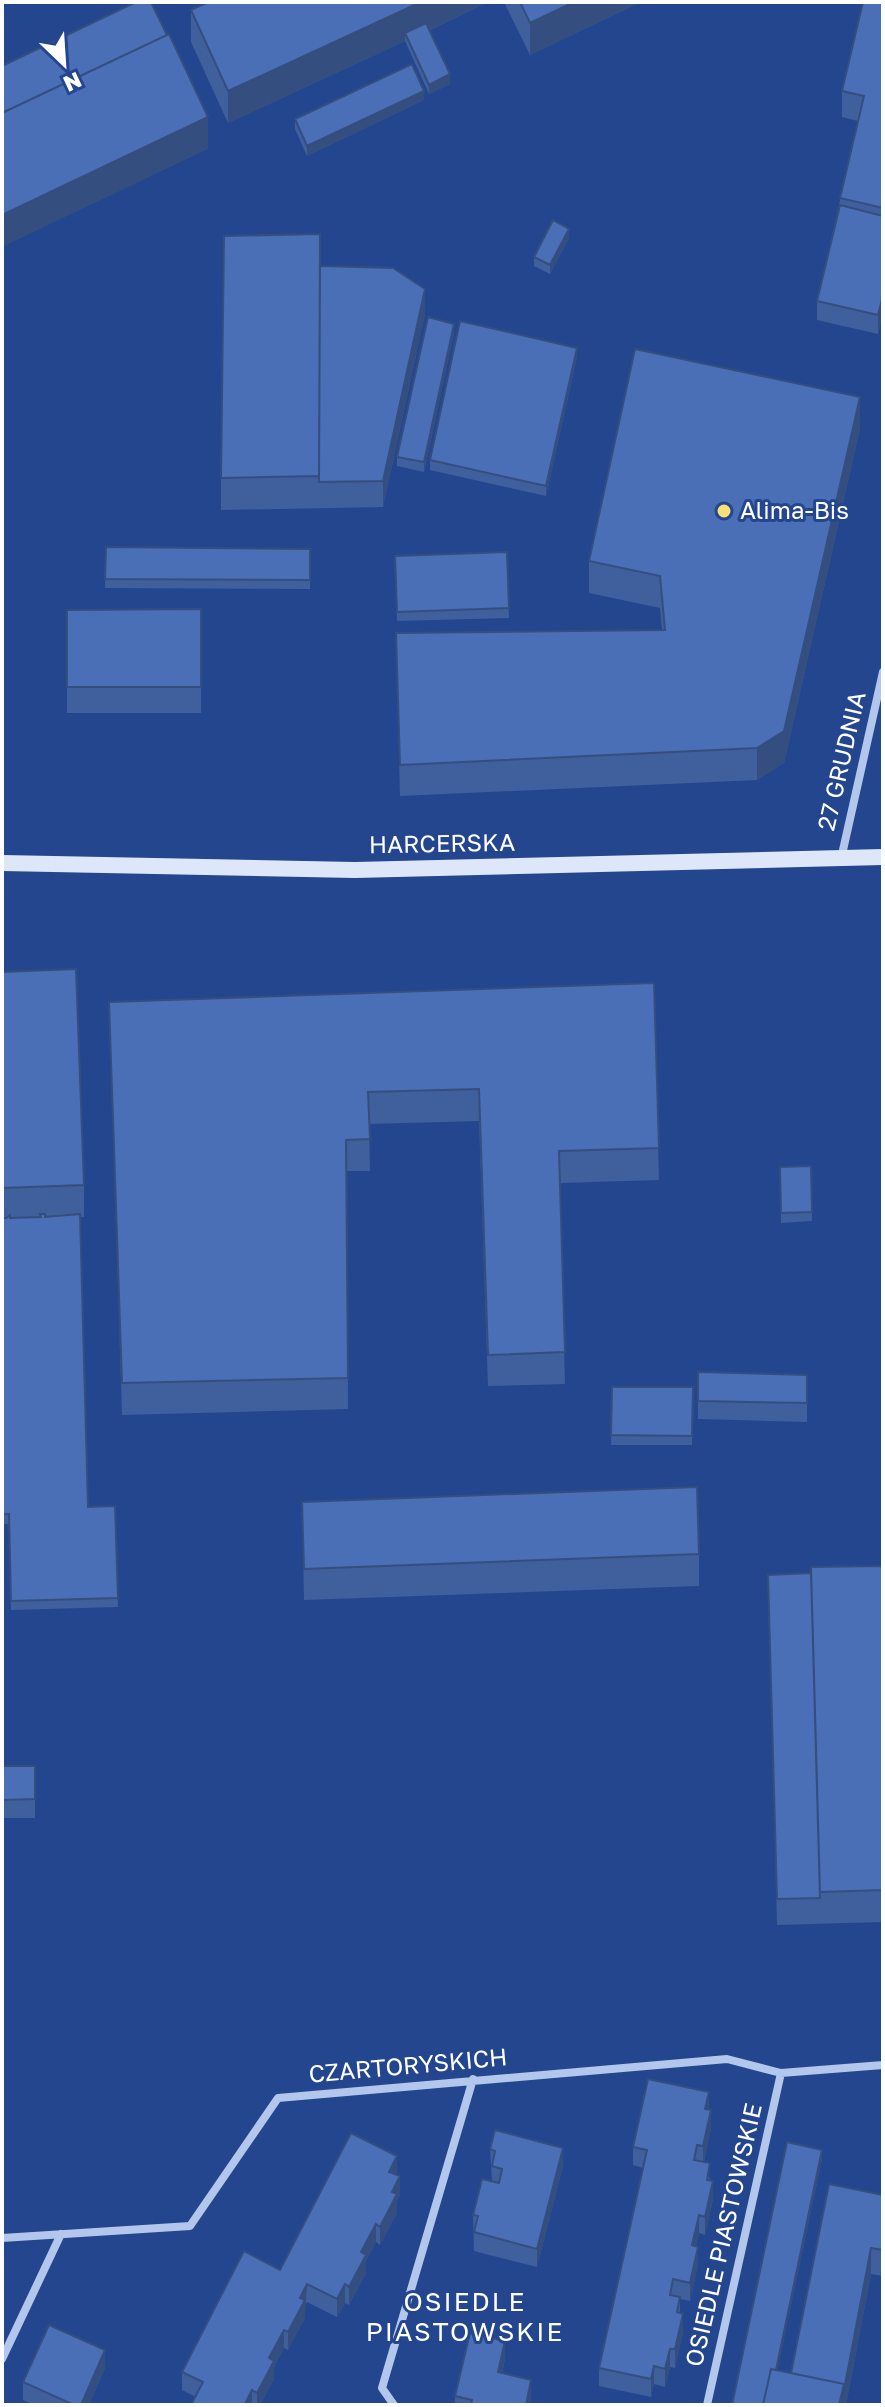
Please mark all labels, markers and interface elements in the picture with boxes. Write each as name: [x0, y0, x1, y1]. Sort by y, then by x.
north arrow: [24, 24, 104, 104]
text: N: [59, 67, 86, 98]
place label: Alima-Bis: [740, 495, 849, 524]
marker: Alima-Bis: [715, 502, 733, 520]
street label: 27 GRUDNIA: [810, 688, 871, 833]
street label: HARCERSKA: [369, 827, 515, 858]
street label: CZARTORYSKICH: [307, 2041, 508, 2088]
street label: OSIEDLE PIASTOWSKIE: [678, 2100, 767, 2369]
district label: OSIEDLE PIASTOWSKIE: [366, 2286, 564, 2347]

